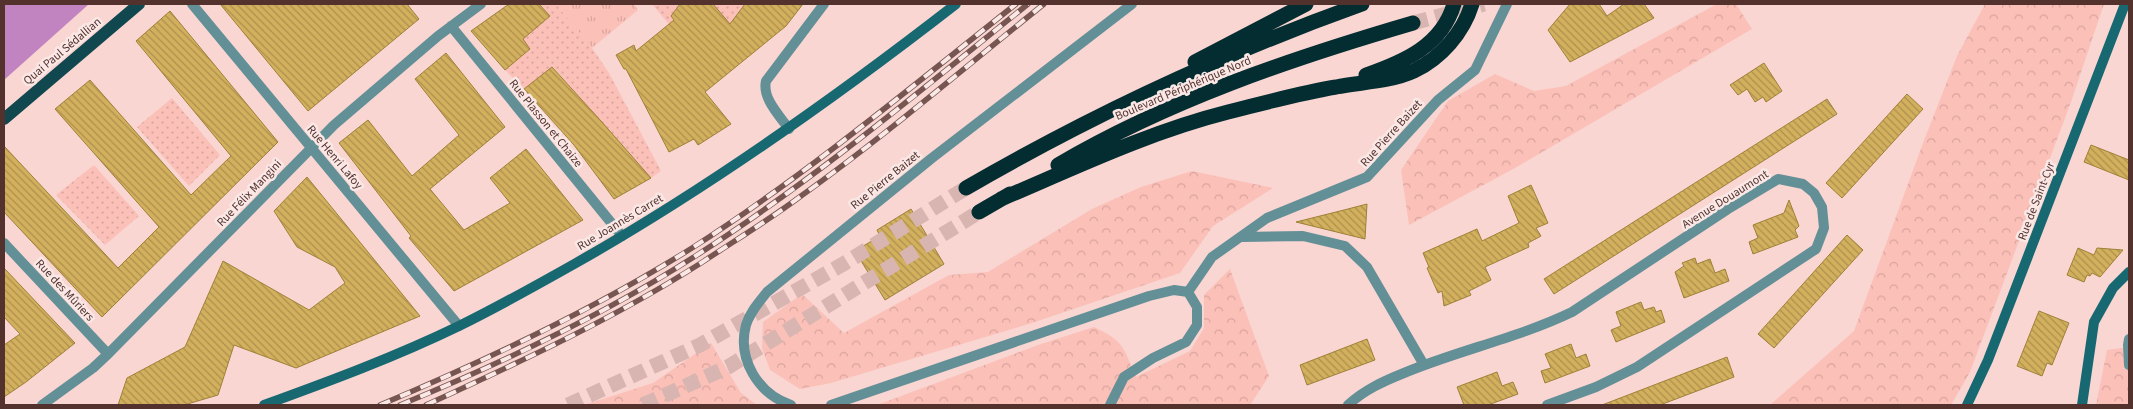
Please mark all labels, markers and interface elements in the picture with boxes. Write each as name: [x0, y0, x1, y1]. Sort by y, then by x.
street label: Quai Paul Sédallian: [20, 14, 105, 89]
street label: Boulevard Périphérique Nord: [1113, 52, 1254, 125]
street label: Rue Plasson et Chaize: [505, 76, 586, 171]
street label: Rue Pierre Baizet: [1357, 96, 1426, 171]
street label: Rue Henri Lafoy: [303, 122, 367, 193]
street label: Rue Pierre Baizet: [847, 147, 924, 214]
street label: Rue Félix Mangini: [213, 156, 286, 231]
street label: Rue de Saint-Cyr: [2014, 159, 2060, 243]
street label: Avenue Douaumont: [1679, 166, 1772, 233]
street label: Rue Joannès Carret: [574, 190, 666, 255]
street label: Rue des Mûriers: [31, 256, 98, 325]

